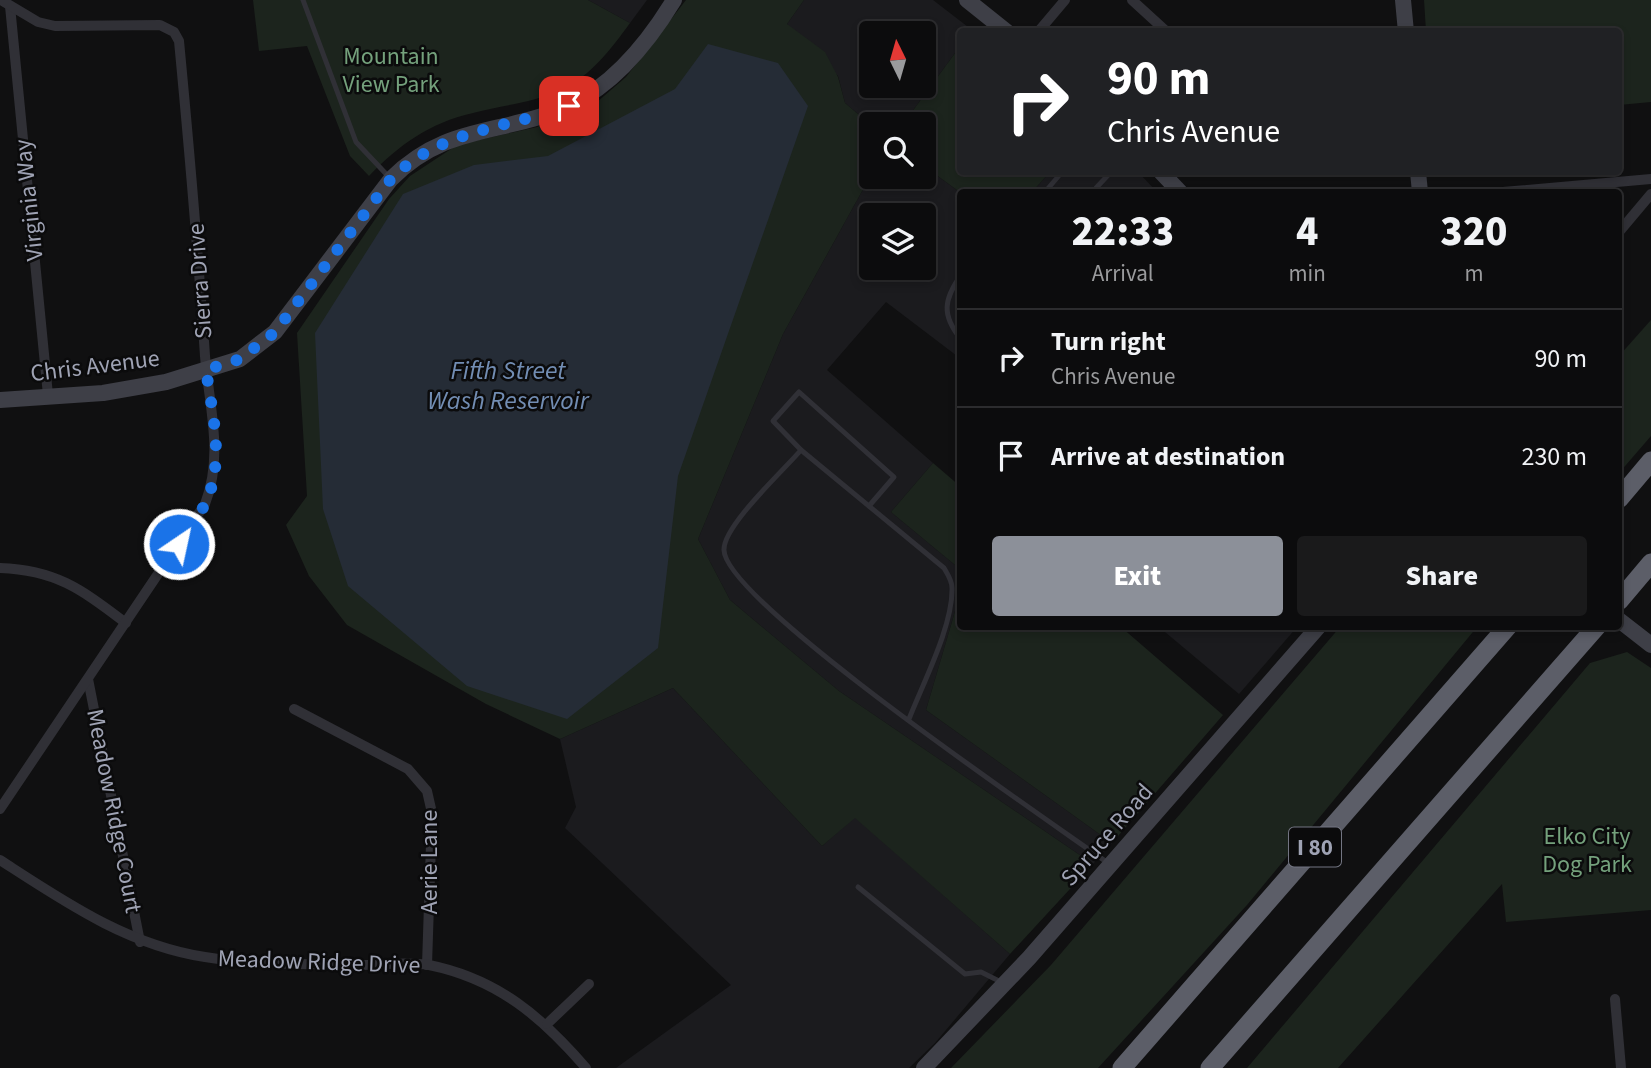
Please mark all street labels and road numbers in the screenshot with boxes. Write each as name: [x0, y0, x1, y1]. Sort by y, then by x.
street label: Virginia Way: [5, 137, 53, 263]
street label: Sierra Drive: [179, 222, 221, 340]
street label: Chris Avenue: [28, 341, 162, 391]
street label: Meadow Ridge Court: [77, 706, 151, 916]
street label: Spruce Road: [1052, 776, 1162, 894]
street label: Aerie Lane: [412, 810, 447, 914]
road number: I 80: [1289, 828, 1341, 866]
street label: Meadow Ridge Drive: [217, 941, 421, 983]

